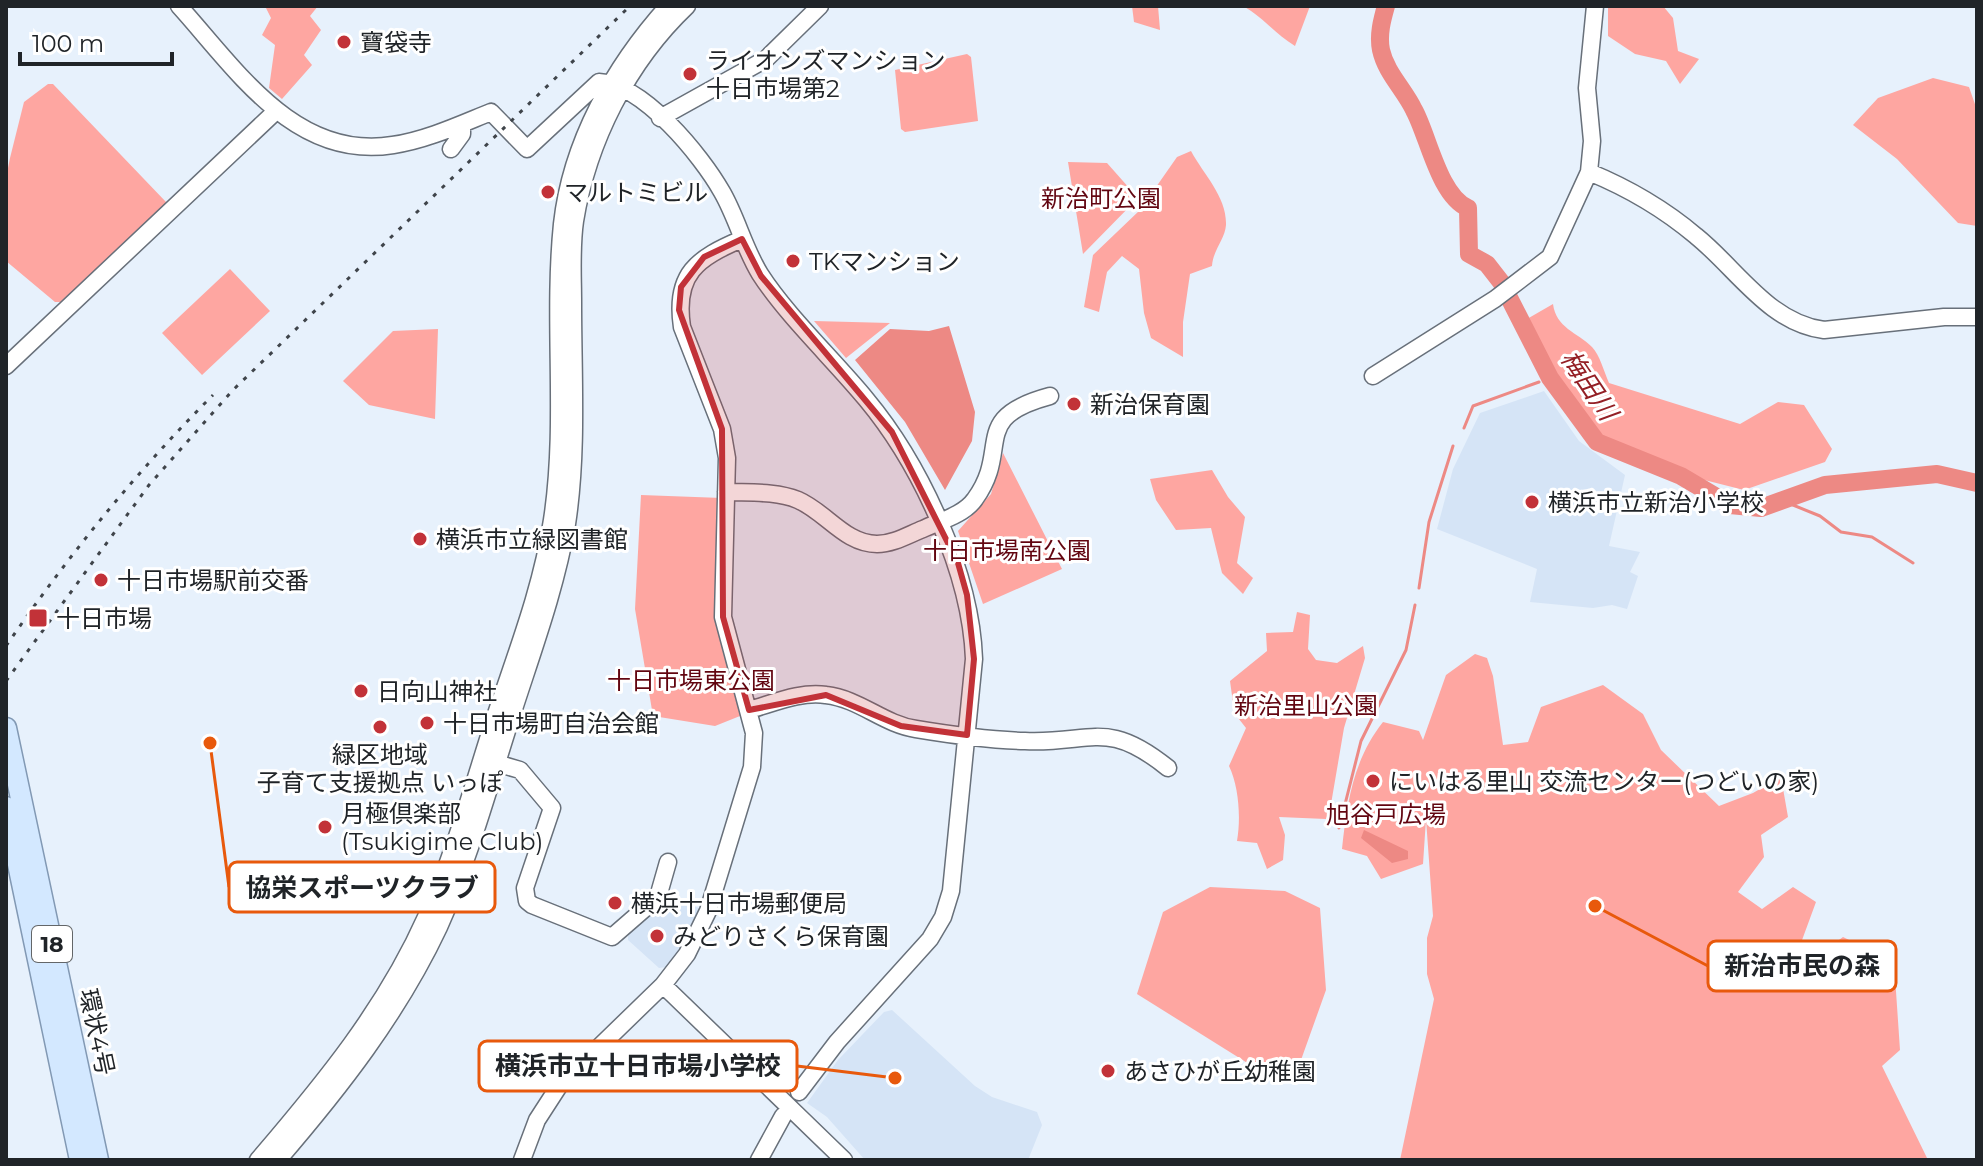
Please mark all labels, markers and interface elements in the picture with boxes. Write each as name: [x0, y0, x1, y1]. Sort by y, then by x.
scale bar: [20, 16, 172, 66]
place label: 寶袋寺: [360, 28, 432, 57]
text: 100 m: [32, 29, 104, 58]
marker: 寶袋寺: [335, 33, 353, 51]
place label: ライオンズマンション 十日市場第2: [706, 46, 946, 103]
marker: ライオンズマンション 十日市場第2: [681, 65, 699, 83]
place label: マルトミビル: [564, 178, 708, 207]
marker: マルトミビル: [539, 183, 557, 201]
park label: 新治町公園: [1041, 184, 1161, 213]
place label: TKマンション: [809, 247, 960, 276]
marker: TKマンション: [784, 252, 802, 270]
water label: 梅田川: [1554, 344, 1626, 429]
place label: 新治保育園: [1090, 390, 1210, 419]
marker: 新治保育園: [1065, 395, 1083, 413]
place label: 横浜市立新治小学校: [1548, 488, 1764, 517]
marker: 横浜市立新治小学校: [1523, 493, 1541, 511]
place label: 横浜市立緑図書館: [436, 525, 628, 554]
marker: 横浜市立緑図書館: [411, 530, 429, 548]
park label: 十日市場南公園: [923, 536, 1091, 565]
place label: 十日市場駅前交番: [117, 566, 309, 595]
marker: 十日市場駅前交番: [92, 571, 110, 589]
place label: 十日市場: [56, 604, 152, 633]
marker: 十日市場: [27, 607, 49, 629]
park label: 十日市場東公園: [607, 666, 775, 695]
place label: 日向山神社: [377, 677, 497, 706]
marker: 日向山神社: [352, 682, 370, 700]
park label: 新治里山公園: [1234, 691, 1378, 720]
place label: 十日市場町自治会館: [443, 709, 659, 738]
marker: 十日市場町自治会館: [418, 714, 436, 732]
marker: 緑区地域 子育て支援拠点 いっぽ: [371, 718, 389, 736]
place label: 緑区地域 子育て支援拠点 いっぽ: [257, 740, 503, 797]
place label: にいはる里山 交流センター(つどいの家): [1389, 767, 1819, 796]
marker: にいはる里山 交流センター(つどいの家): [1364, 772, 1382, 790]
place label: 月極倶楽部 (Tsukigime Club): [341, 799, 543, 856]
park label: 旭谷戸広場: [1326, 800, 1446, 829]
marker: 月極倶楽部 (Tsukigime Club): [316, 818, 334, 836]
callout: 協栄スポーツクラブ: [229, 862, 495, 912]
text: 協栄スポーツクラブ: [245, 872, 479, 904]
place label: 横浜十日市場郵便局: [631, 889, 847, 918]
marker: 横浜十日市場郵便局: [606, 894, 624, 912]
place label: みどりさくら保育園: [673, 922, 889, 951]
road number: 18: [32, 926, 72, 962]
marker: みどりさくら保育園: [648, 927, 666, 945]
callout: 新治市民の森: [1708, 941, 1896, 991]
text: 新治市民の森: [1724, 950, 1880, 982]
street label: 環状4号: [74, 986, 120, 1078]
callout: 横浜市立十日市場小学校: [479, 1041, 797, 1091]
text: 横浜市立十日市場小学校: [495, 1050, 781, 1082]
place label: あさひが丘幼稚園: [1124, 1057, 1316, 1086]
marker: あさひが丘幼稚園: [1099, 1062, 1117, 1080]

